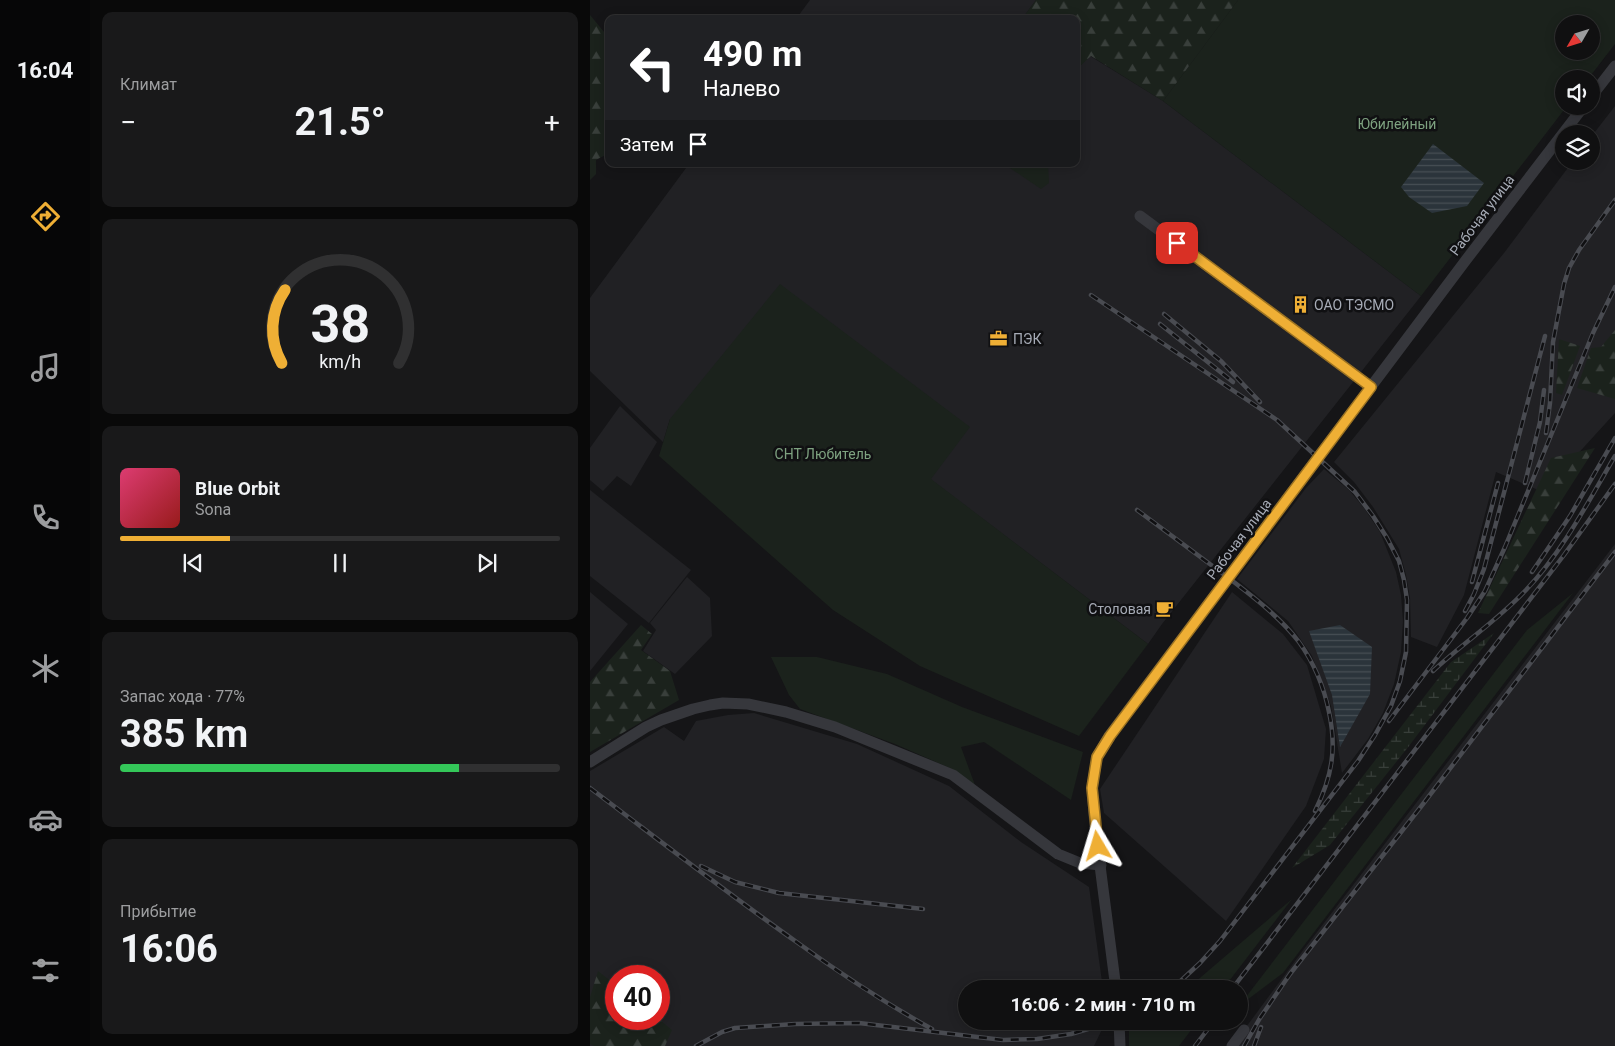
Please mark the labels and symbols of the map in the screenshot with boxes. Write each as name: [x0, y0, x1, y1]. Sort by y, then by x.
north arrow: [1555, 15, 1600, 60]
park label: Юбилейный: [1358, 116, 1436, 132]
street label: Рабочая улица: [1446, 171, 1518, 259]
pin: [1156, 222, 1198, 264]
building icon: ОАО ТЭСМО: [1290, 295, 1310, 315]
place label: ОАО ТЭСМО: [1314, 297, 1394, 313]
office icon: ПЭК: [989, 329, 1009, 349]
place label: ПЭК: [1013, 331, 1041, 347]
park label: СНТ Любитель: [775, 446, 871, 462]
street label: Рабочая улица: [1203, 495, 1275, 583]
cafe icon: Столовая: [1155, 599, 1175, 619]
place label: Столовая: [1088, 601, 1151, 617]
position arrow: [1071, 819, 1123, 871]
speed limit sign: 40: [605, 965, 670, 1030]

